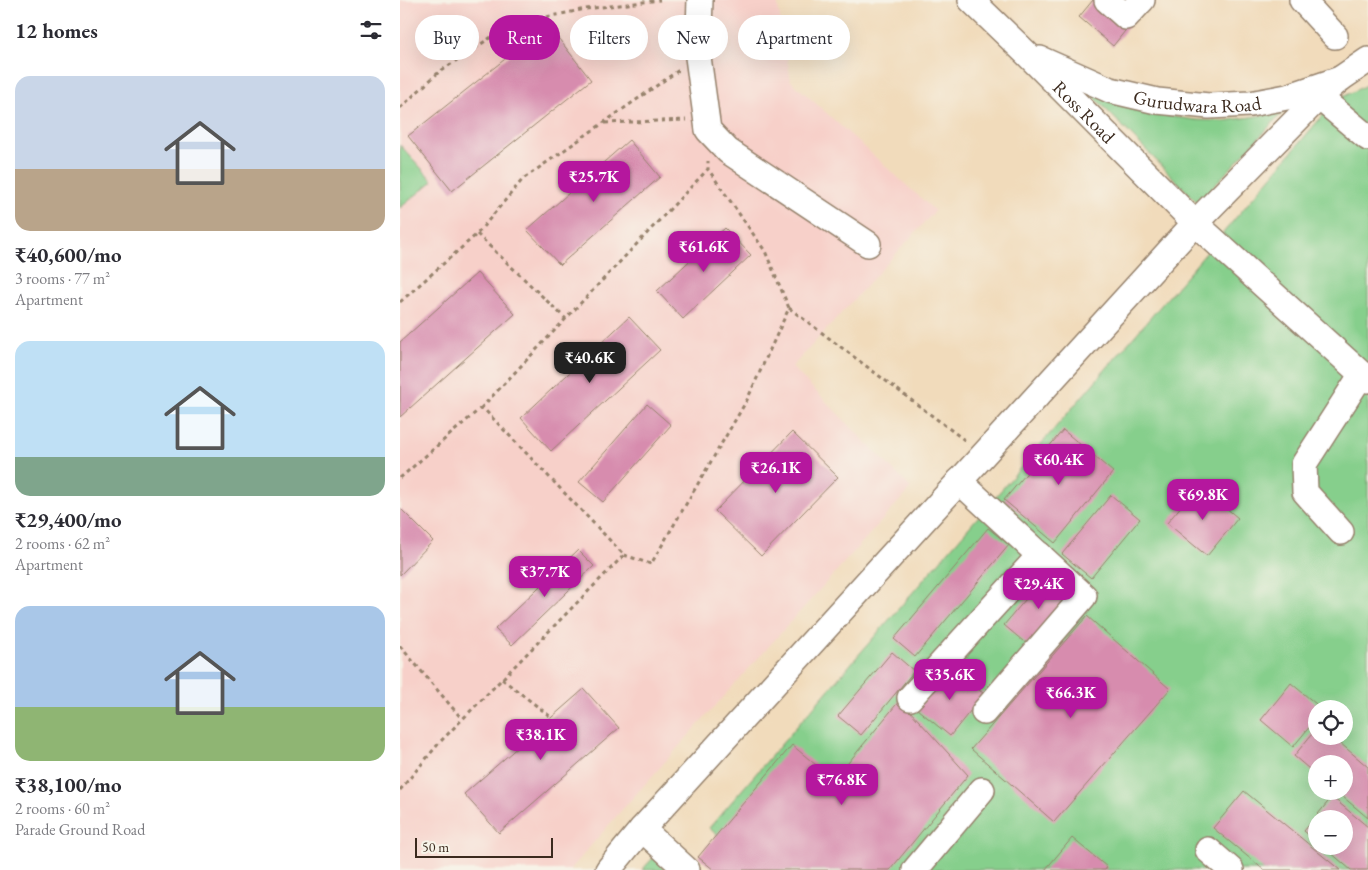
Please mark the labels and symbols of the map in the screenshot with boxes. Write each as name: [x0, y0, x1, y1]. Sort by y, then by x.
street label: Ross Road: [1048, 75, 1121, 149]
street label: Gurudwara Road: [1131, 83, 1263, 119]
pin: ₹25.7K: [553, 160, 635, 203]
pin: ₹61.6K: [663, 230, 745, 273]
pin: ₹40.6K: [549, 342, 631, 384]
pin: ₹60.4K: [1018, 444, 1100, 486]
pin: ₹26.1K: [735, 452, 817, 494]
pin: ₹69.8K: [1162, 478, 1244, 521]
pin: ₹37.7K: [504, 556, 586, 598]
pin: ₹29.4K: [998, 568, 1080, 610]
pin: ₹35.6K: [909, 658, 991, 701]
pin: ₹66.3K: [1030, 676, 1112, 719]
pin: ₹38.1K: [500, 718, 582, 761]
pin: ₹76.8K: [801, 764, 883, 806]
scale bar: [415, 835, 552, 858]

